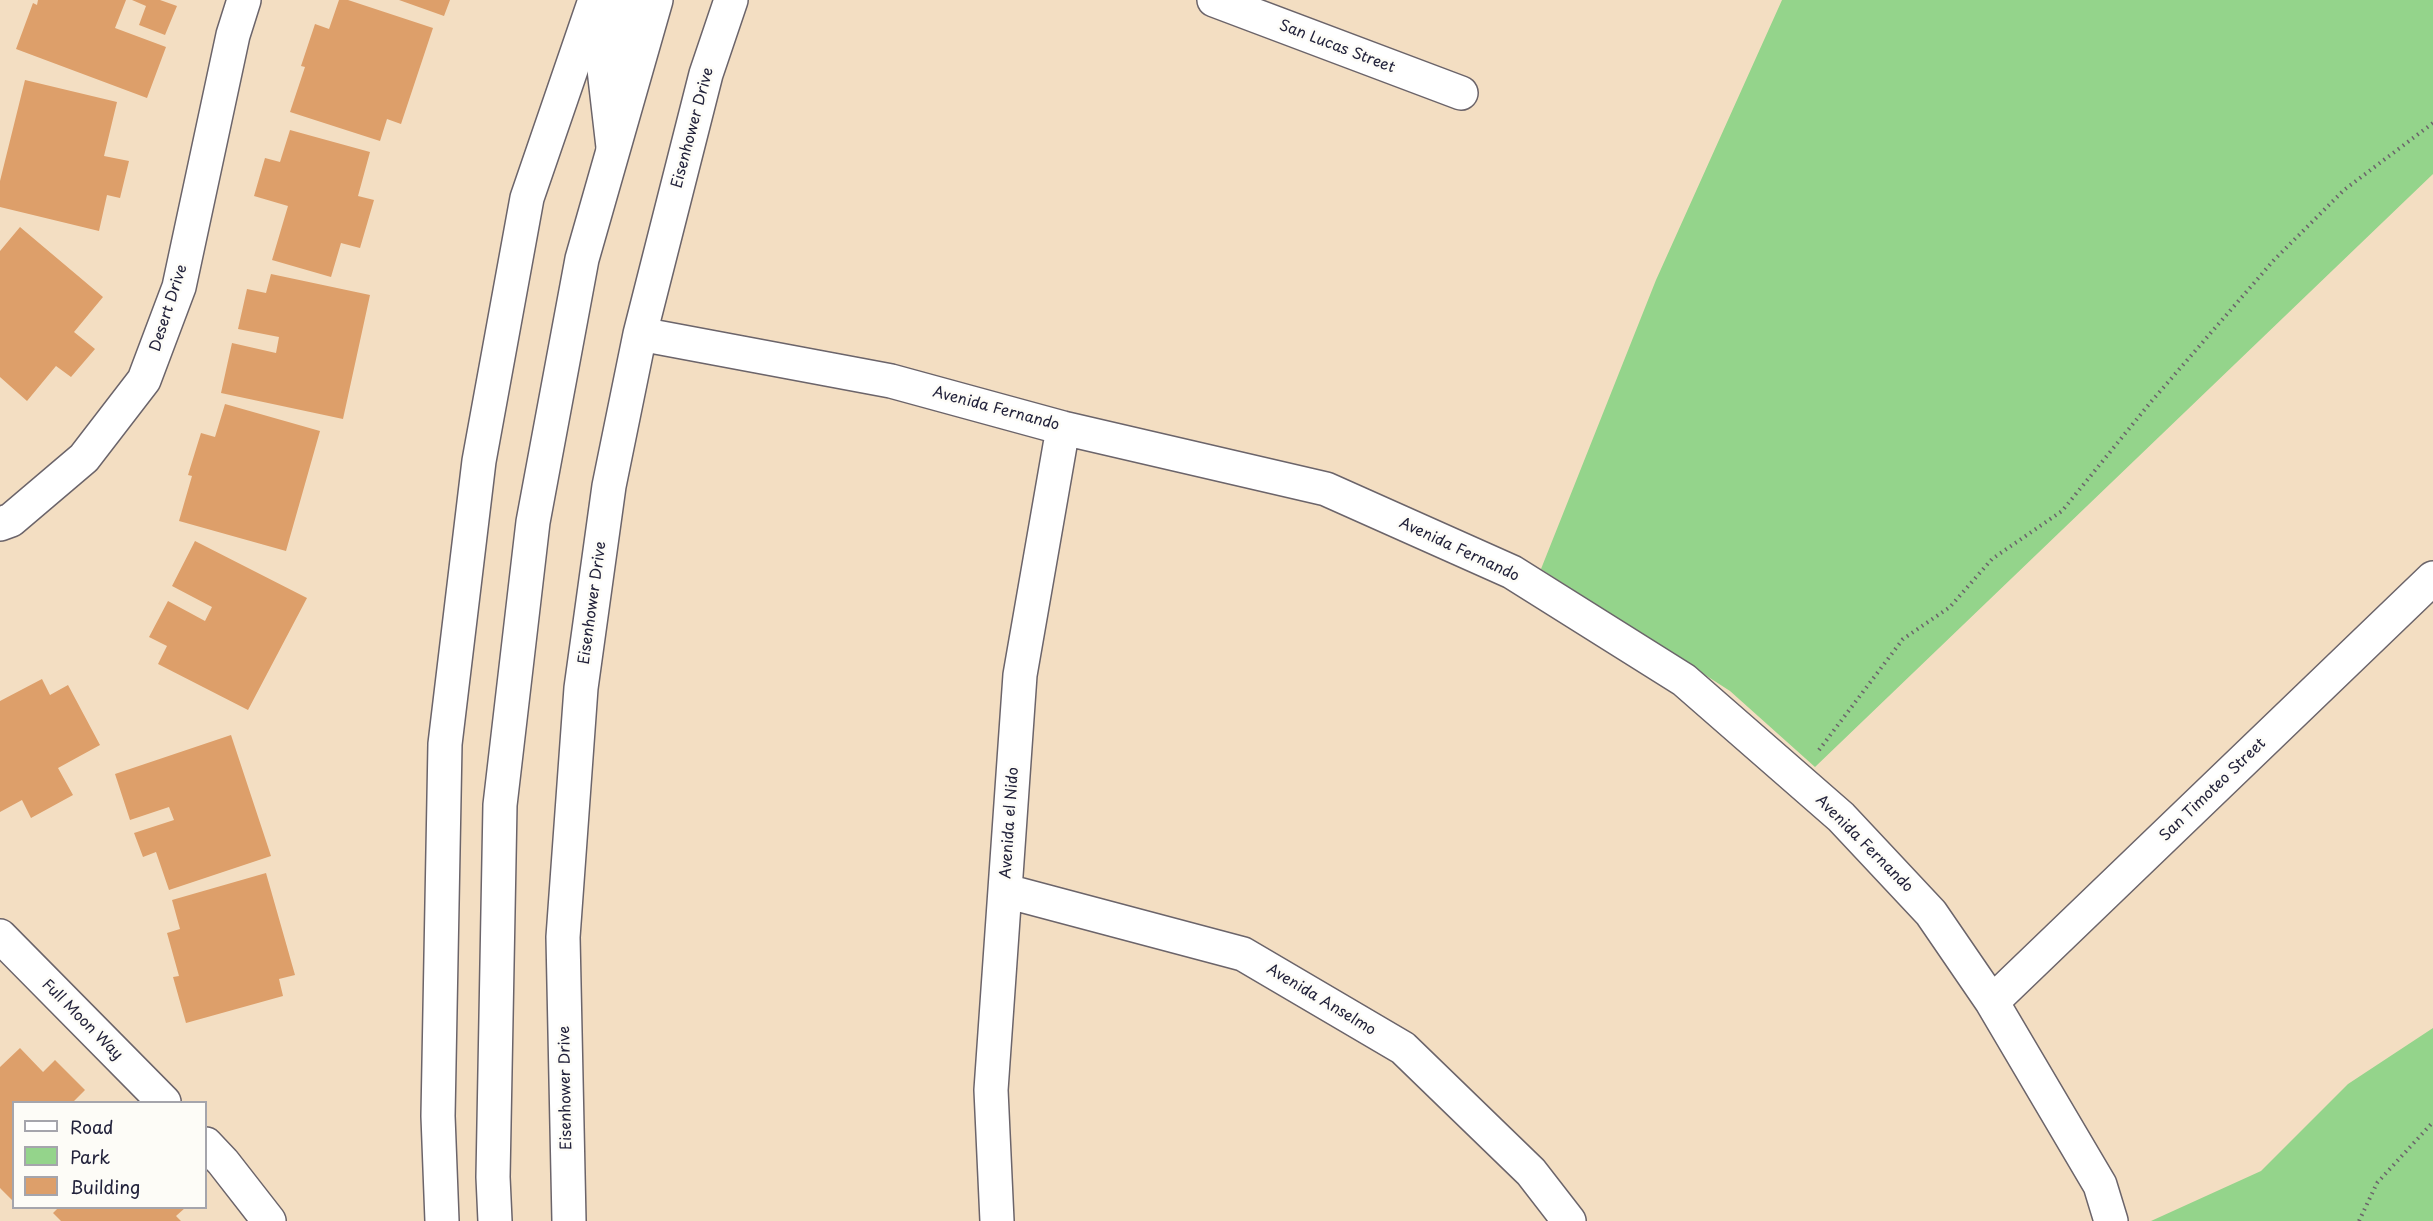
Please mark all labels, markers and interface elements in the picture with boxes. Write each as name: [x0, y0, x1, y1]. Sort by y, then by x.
street label: San Lucas Street: [1277, 17, 1397, 77]
street label: Eisenhower Drive: [668, 66, 718, 190]
street label: Desert Drive: [146, 262, 192, 354]
street label: Avenida Fernando: [931, 383, 1061, 435]
street label: Avenida Fernando: [1396, 514, 1522, 586]
street label: Eisenhower Drive: [575, 540, 611, 666]
street label: San Timoteo Street: [2156, 735, 2270, 845]
street label: Avenida el Nido: [997, 767, 1023, 879]
street label: Avenida Fernando: [1812, 792, 1916, 896]
street label: Avenida Anselmo: [1263, 960, 1379, 1040]
street label: Full Moon Way: [38, 976, 126, 1064]
street label: Eisenhower Drive: [556, 1026, 576, 1150]
legend: [12, 1101, 207, 1209]
text: Road: [70, 1113, 114, 1140]
text: Park: [70, 1143, 110, 1170]
text: Building: [70, 1173, 140, 1200]

